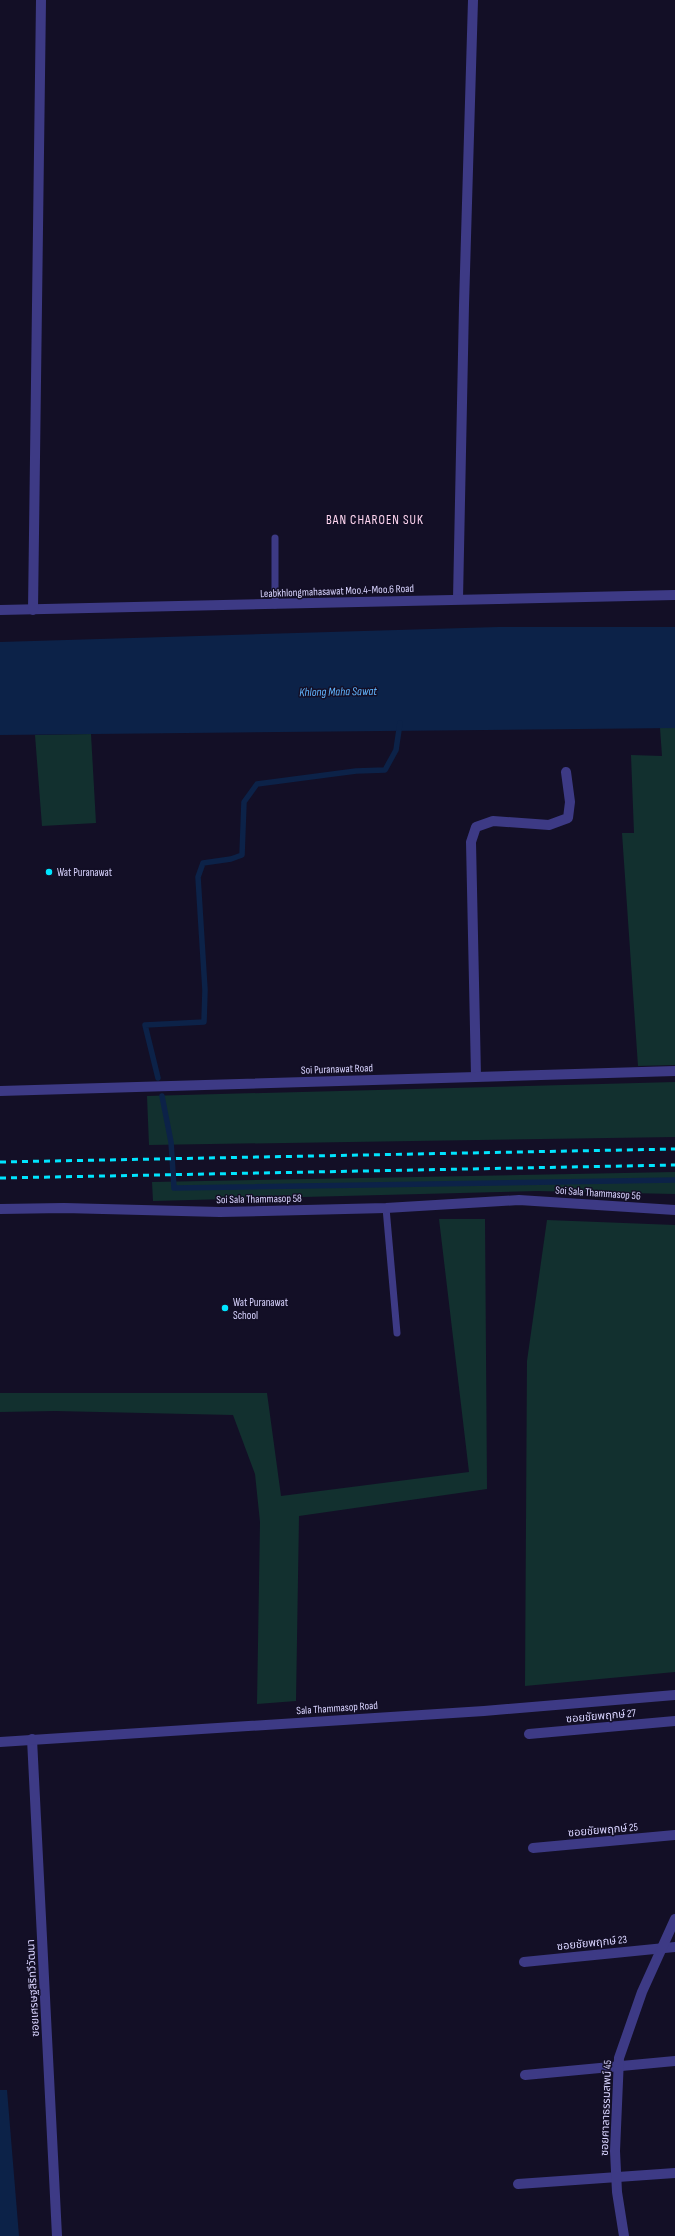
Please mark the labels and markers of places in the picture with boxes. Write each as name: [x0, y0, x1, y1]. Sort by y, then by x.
place label: Wat Puranawat: [57, 866, 113, 879]
marker: Wat Puranawat: [44, 867, 54, 877]
place label: Wat Puranawat School: [233, 1296, 289, 1322]
marker: Wat Puranawat School: [220, 1303, 230, 1313]

